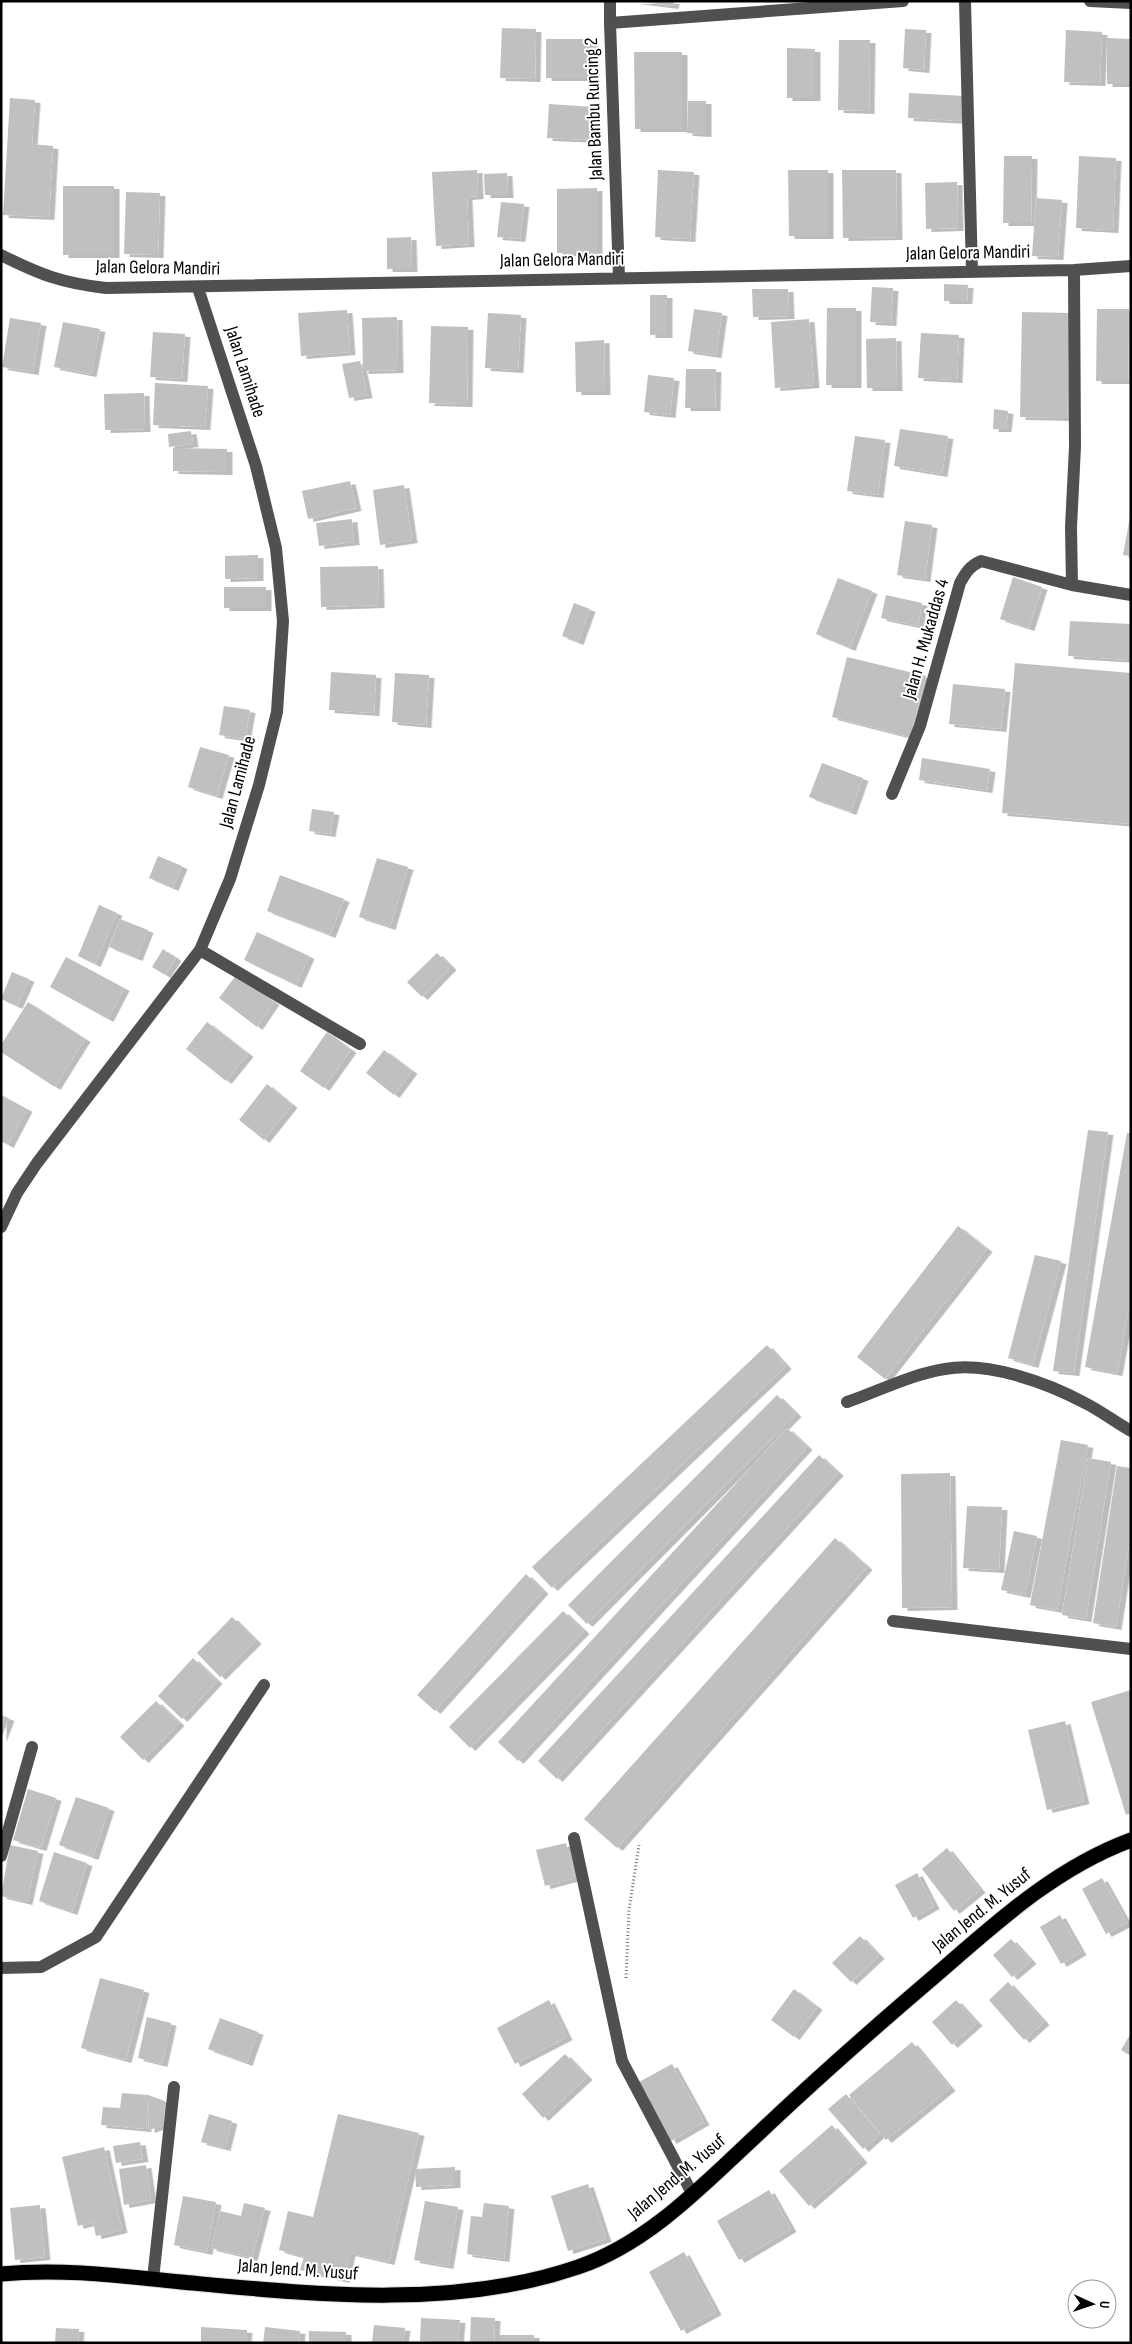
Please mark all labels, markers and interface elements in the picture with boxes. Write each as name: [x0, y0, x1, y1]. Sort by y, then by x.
street label: Jalan Bambu Runcing 2: [580, 37, 608, 182]
street label: Jalan Gelora Mandiri: [905, 240, 1030, 266]
street label: Jalan Gelora Mandiri: [499, 247, 624, 273]
street label: Jalan Gelora Mandiri: [95, 255, 220, 281]
street label: Jalan Lamihade: [219, 323, 271, 420]
street label: Jalan H. Mukaddas 4: [898, 576, 954, 703]
street label: Jalan Lamihade: [214, 733, 261, 831]
street label: Jalan Jend. M. Yusuf: [927, 1863, 1037, 1958]
street label: Jalan Jend. M. Yusuf: [623, 2129, 731, 2225]
street label: Jalan Jend. M. Yusuf: [236, 2254, 359, 2286]
north arrow: [1067, 2279, 1117, 2329]
text: U: [1096, 2301, 1113, 2309]

